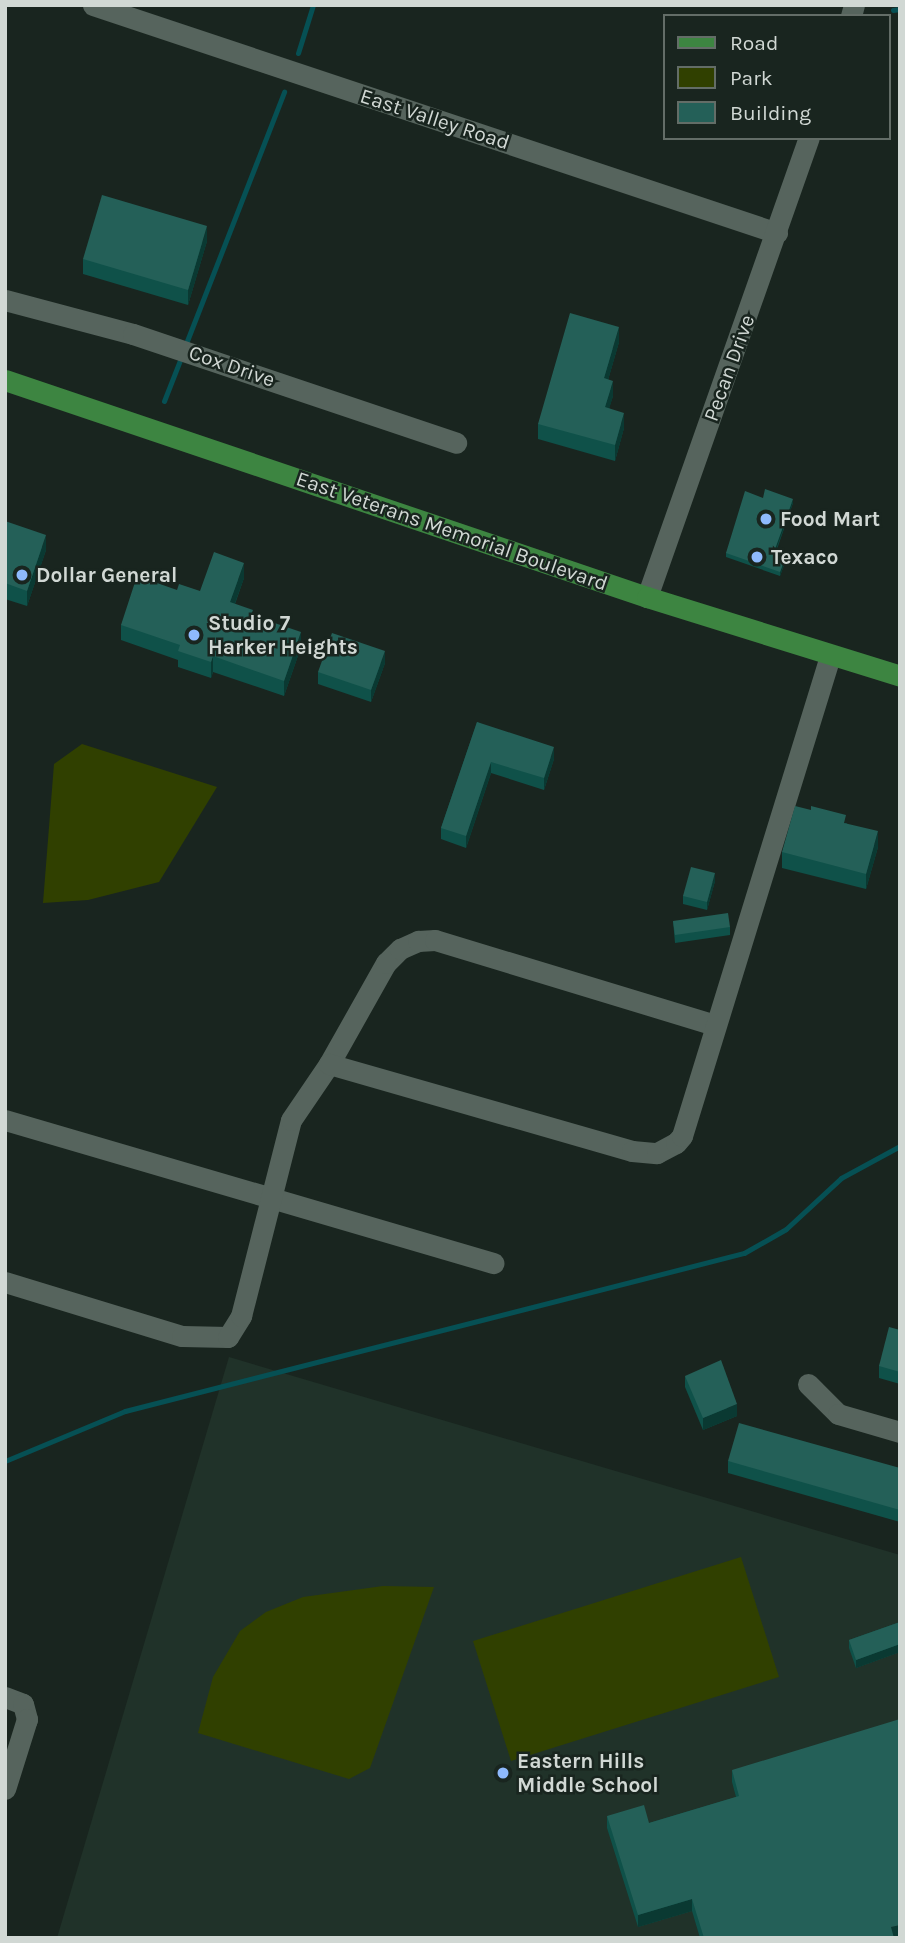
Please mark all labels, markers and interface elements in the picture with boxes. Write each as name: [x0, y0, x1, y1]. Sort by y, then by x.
legend: [664, 14, 891, 140]
text: Road: [730, 31, 778, 55]
text: Park: [730, 66, 773, 90]
street label: East Valley Road: [357, 83, 513, 155]
text: Building: [730, 101, 811, 125]
street label: Pecan Drive: [698, 311, 760, 425]
street label: Cox Drive: [186, 340, 278, 392]
street label: East Veterans Memorial Boulevard: [293, 466, 611, 596]
place label: Food Mart: [780, 506, 880, 532]
marker: Food Mart: [758, 511, 774, 527]
place label: Texaco: [771, 544, 838, 570]
marker: Texaco: [749, 549, 765, 565]
place label: Dollar General: [36, 562, 177, 588]
marker: Dollar General: [14, 567, 30, 583]
place label: Studio 7 Harker Heights: [208, 610, 358, 660]
marker: Studio 7 Harker Heights: [186, 627, 202, 643]
place label: Eastern Hills Middle School: [517, 1748, 659, 1798]
marker: Eastern Hills Middle School: [495, 1765, 511, 1781]

